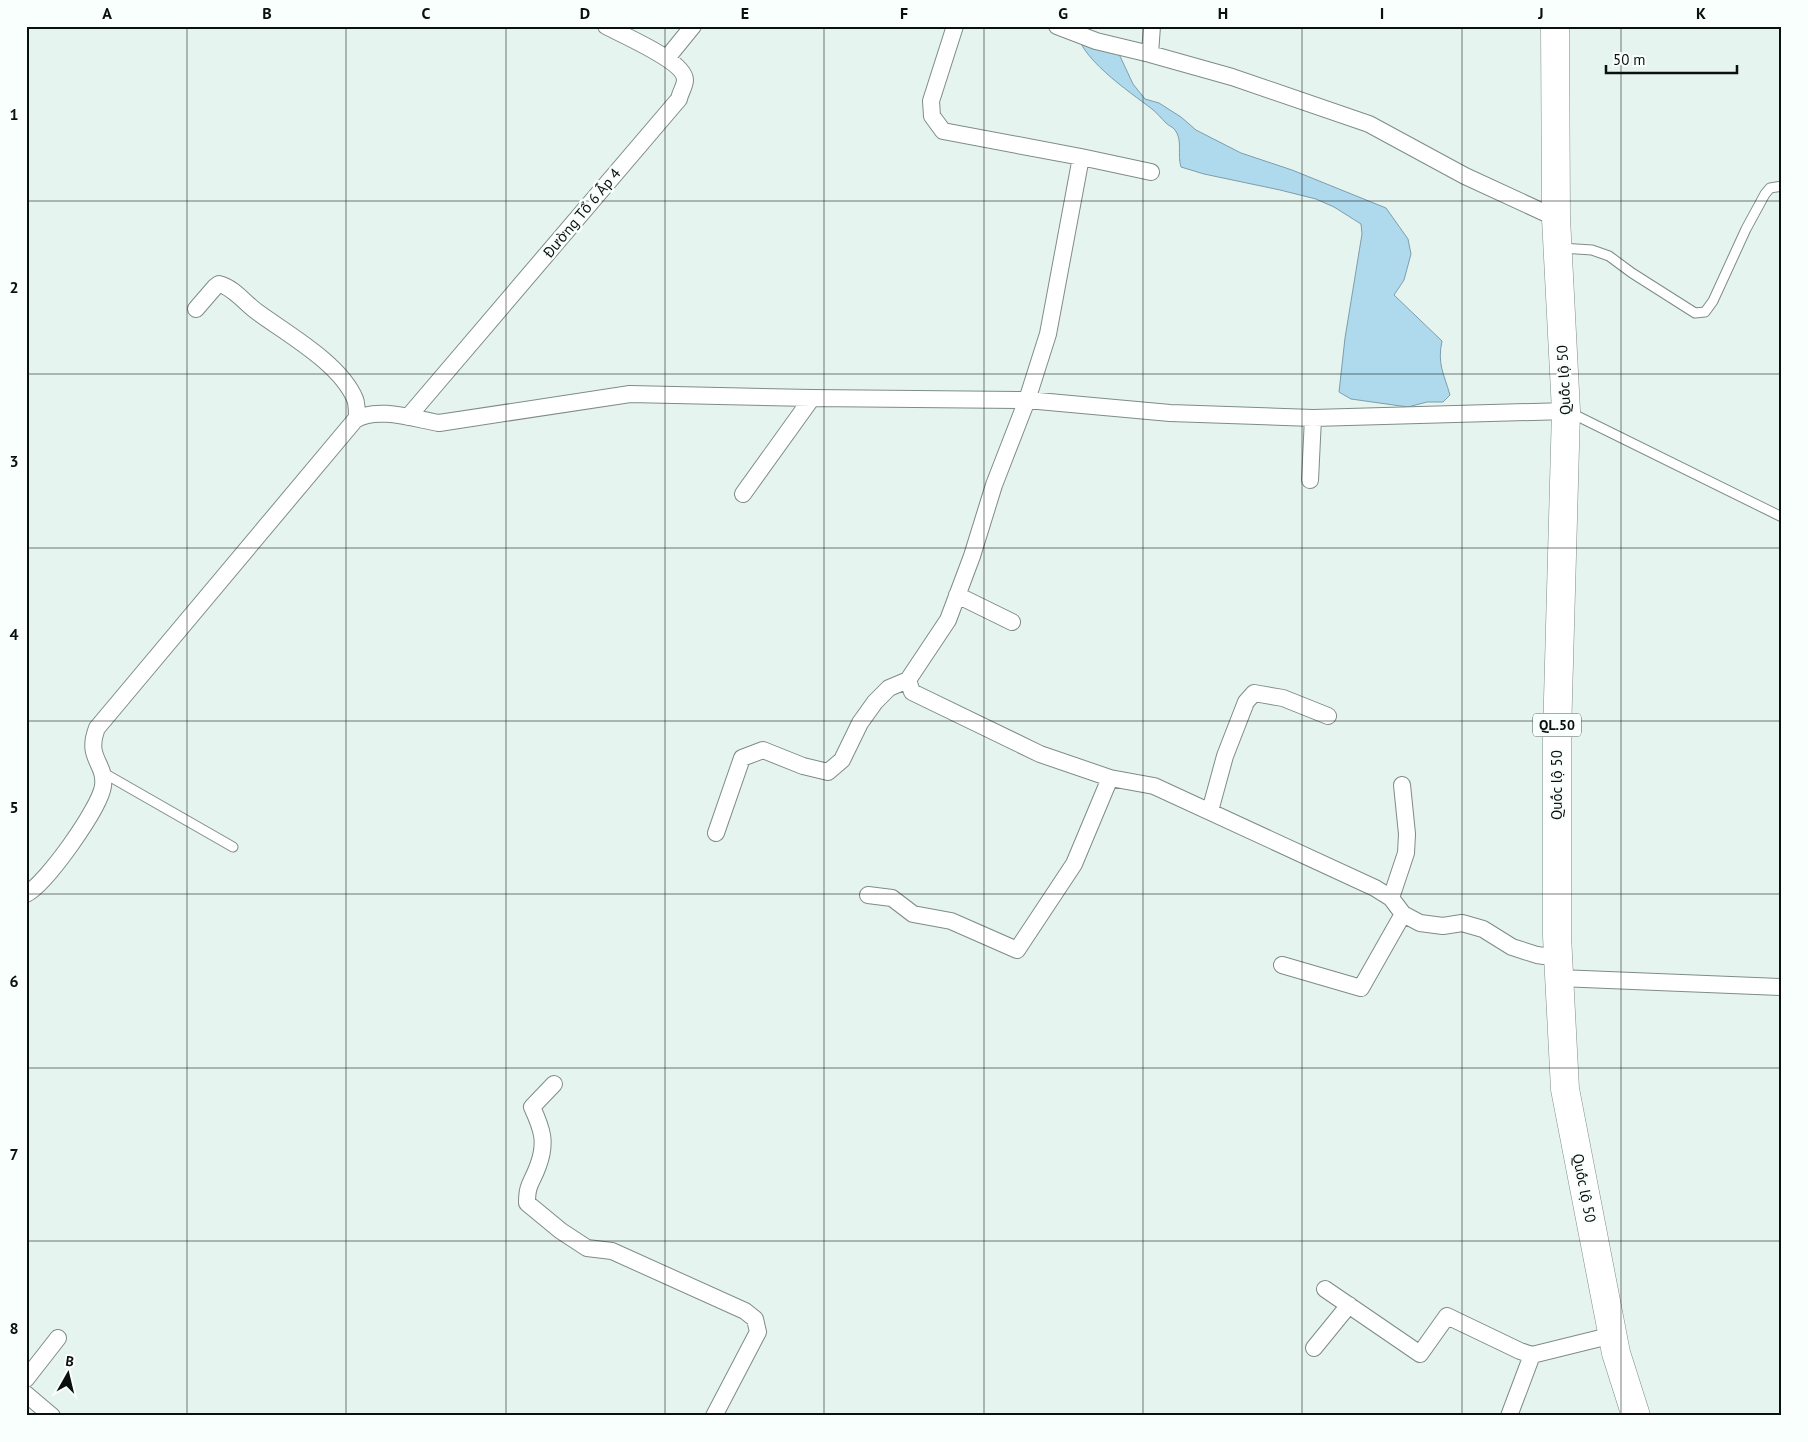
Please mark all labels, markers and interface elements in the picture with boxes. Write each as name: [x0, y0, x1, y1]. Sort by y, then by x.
text: A: [102, 3, 112, 23]
text: B: [262, 3, 272, 23]
text: C: [422, 3, 431, 23]
text: D: [580, 3, 590, 23]
text: E: [741, 3, 749, 23]
text: F: [900, 3, 908, 23]
text: G: [1058, 3, 1068, 23]
text: H: [1218, 3, 1228, 23]
text: I: [1380, 3, 1384, 23]
text: J: [1537, 3, 1544, 23]
text: K: [1696, 3, 1706, 23]
scale bar: [1606, 42, 1737, 74]
text: 50 m: [1613, 50, 1646, 69]
text: 1: [9, 104, 19, 124]
street label: Đường Tổ 6 Ấp 4: [538, 164, 625, 262]
text: 2: [9, 277, 19, 297]
street label: Quốc lộ 50: [1552, 345, 1575, 415]
text: 3: [9, 451, 19, 471]
text: 4: [9, 624, 19, 644]
road number: QL.50: [1533, 714, 1581, 736]
street label: Quốc lộ 50: [1547, 750, 1566, 820]
text: 5: [9, 797, 19, 817]
text: 6: [9, 971, 19, 991]
text: 7: [9, 1144, 19, 1164]
street label: Quốc lộ 50: [1568, 1152, 1600, 1224]
text: 8: [9, 1318, 19, 1338]
north arrow: [42, 1350, 92, 1400]
text: B: [64, 1352, 75, 1371]

